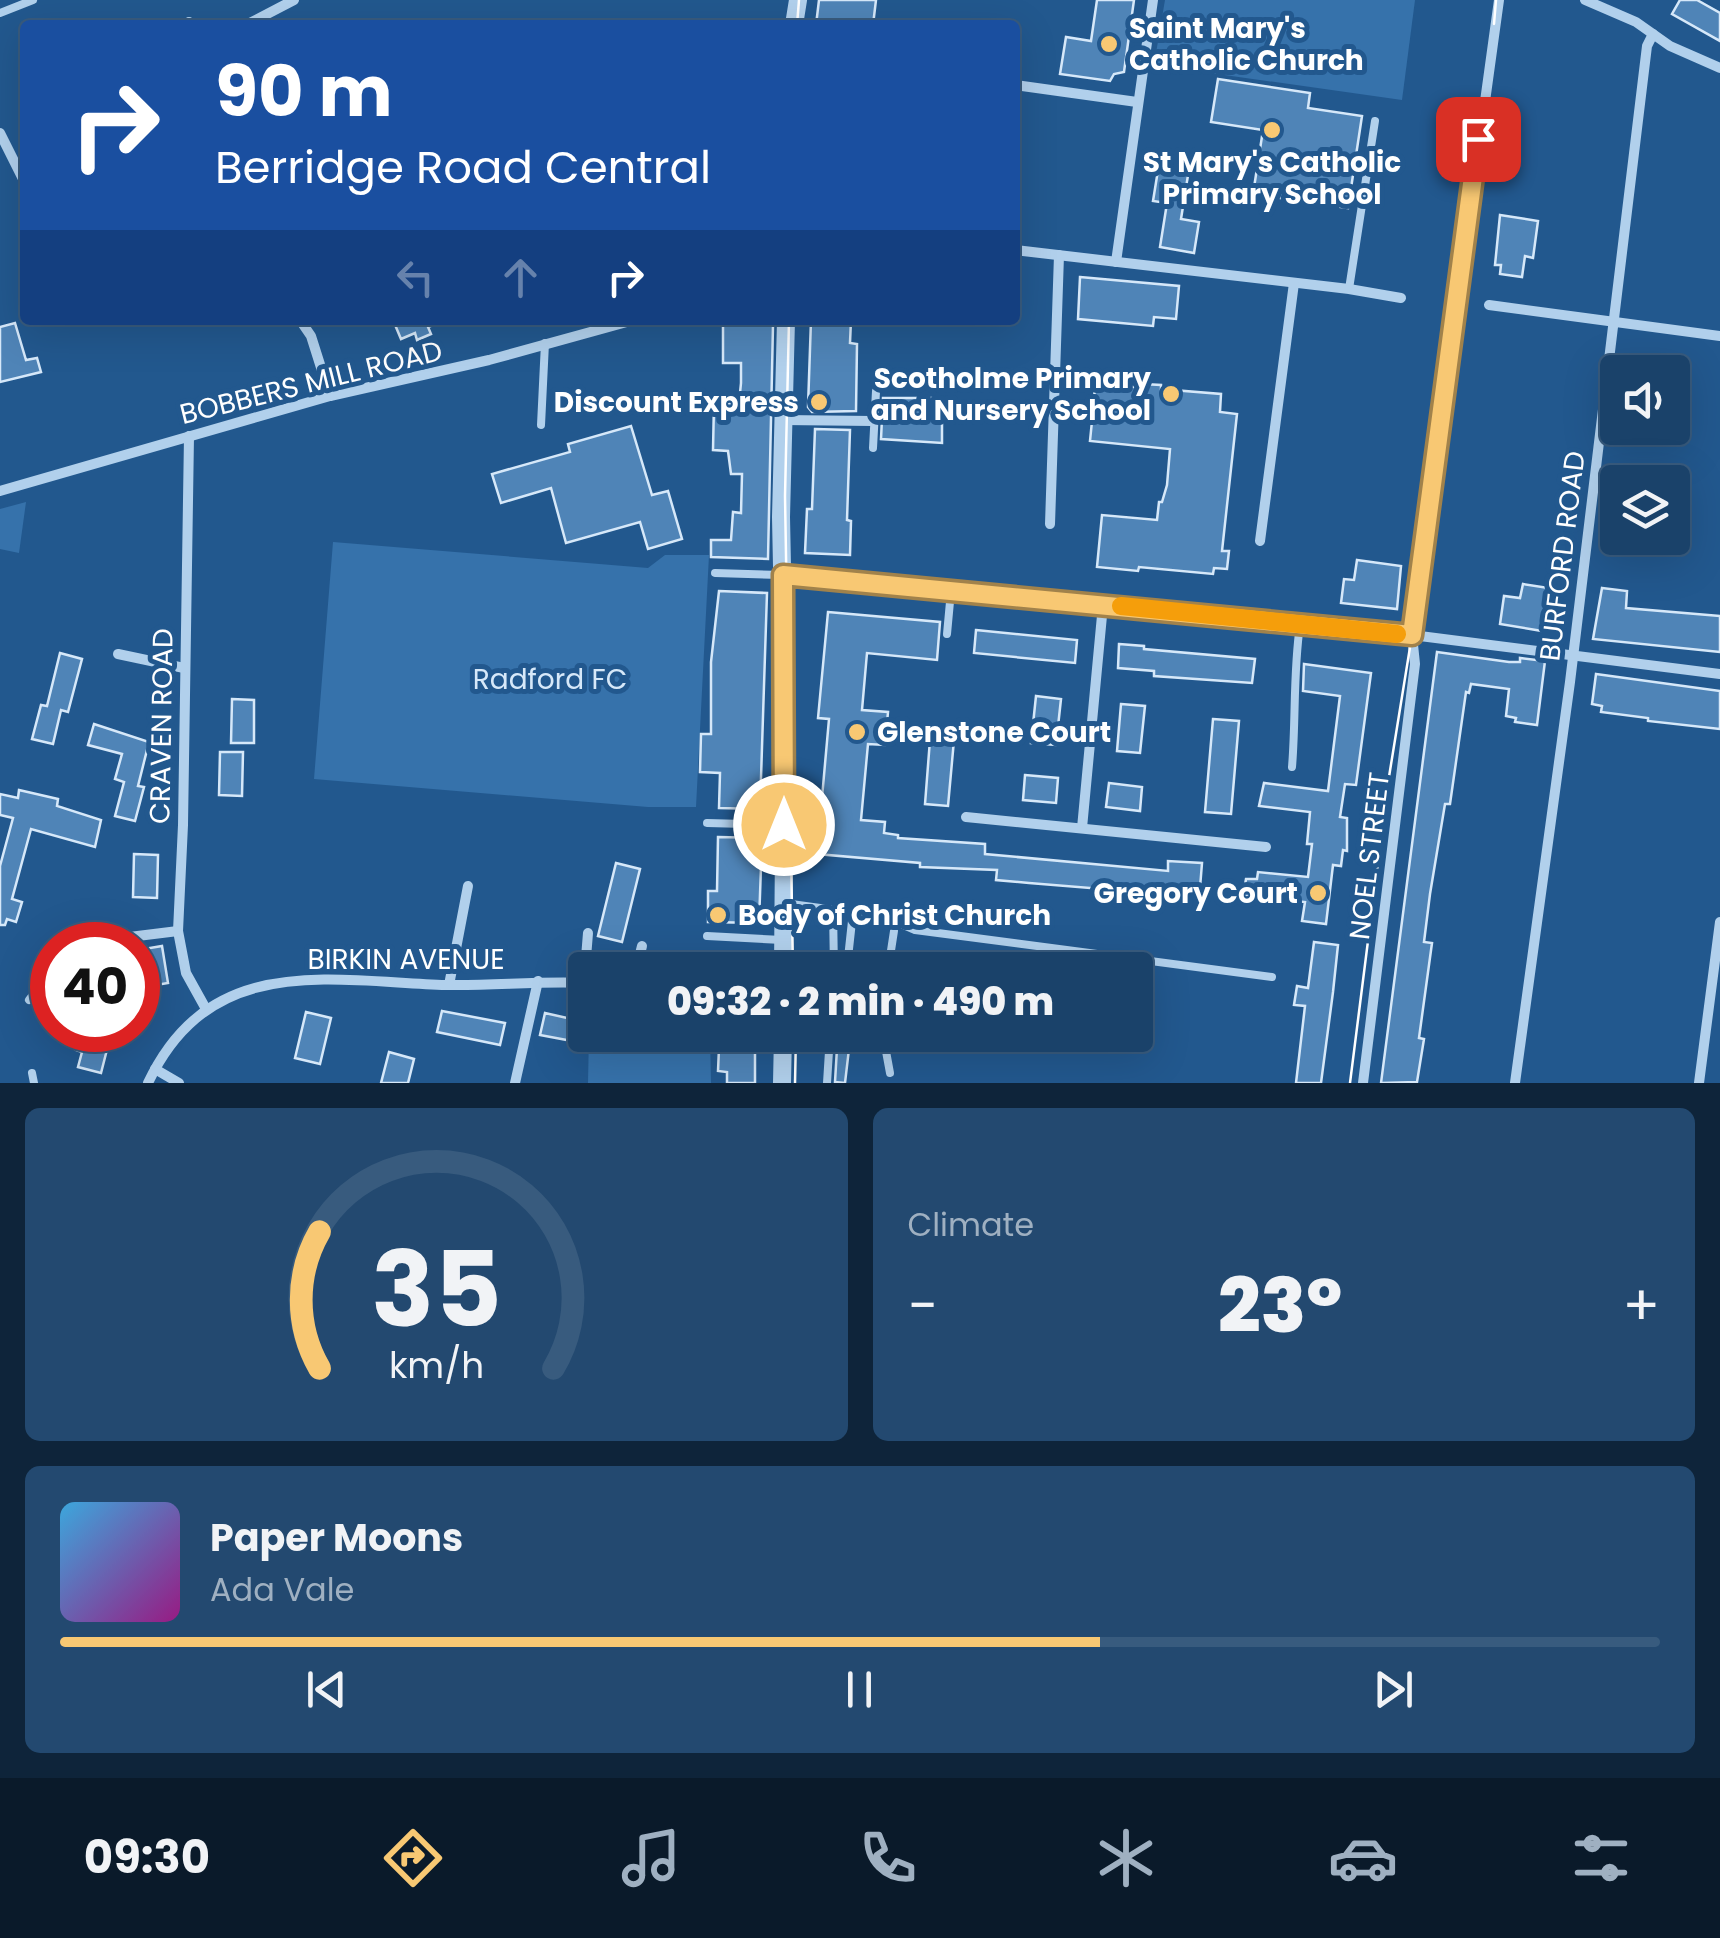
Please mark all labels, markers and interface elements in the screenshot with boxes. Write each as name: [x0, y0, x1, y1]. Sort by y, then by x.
place label: Saint Mary's Catholic Church: [1129, 9, 1364, 80]
marker: Saint Mary's Catholic Church: [1098, 33, 1120, 55]
text: 90 m: [215, 42, 393, 141]
icon: right: [50, 60, 180, 190]
pin: [1436, 97, 1521, 182]
icon: arrive: [1451, 112, 1506, 167]
marker: St Mary's Catholic Primary School: [1261, 119, 1283, 141]
text: Berridge Road Central: [215, 136, 711, 199]
place label: St Mary's Catholic Primary School: [1143, 143, 1401, 214]
icon: left: [388, 250, 443, 305]
icon: ahead: [493, 250, 548, 305]
icon: right: [598, 250, 653, 305]
street label: BOBBERS MILL ROAD: [176, 331, 446, 434]
map controls: [1600, 355, 1690, 555]
button: sound: [1600, 355, 1690, 445]
place label: Scotholme Primary and Nursery School: [871, 359, 1151, 430]
place label: Discount Express: [554, 383, 799, 422]
marker: Scotholme Primary and Nursery School: [1160, 383, 1182, 405]
marker: Discount Express: [808, 391, 830, 413]
street label: BURFORD ROAD: [1530, 449, 1595, 663]
button: layers: [1600, 465, 1690, 555]
street label: CRAVEN ROAD: [140, 628, 183, 824]
park label: Radford FC: [473, 660, 627, 699]
place label: Glenstone Court: [877, 713, 1111, 752]
marker: Glenstone Court: [846, 721, 868, 743]
street label: NOEL STREET: [1340, 770, 1399, 942]
position arrow: [732, 773, 836, 877]
place label: Gregory Court: [1094, 874, 1298, 913]
marker: Gregory Court: [1307, 882, 1329, 904]
place label: Body of Christ Church: [738, 896, 1051, 935]
marker: Body of Christ Church: [707, 904, 729, 926]
speed limit sign: 40: [30, 922, 160, 1052]
street label: BIRKIN AVENUE: [307, 940, 505, 979]
text: 09:32 · 2 min · 490 m: [667, 975, 1054, 1028]
text: Climate: [908, 1202, 1034, 1247]
text: 35: [371, 1217, 502, 1362]
text: 23°: [1218, 1253, 1342, 1358]
text: −: [908, 1267, 938, 1344]
text: +: [1622, 1267, 1660, 1344]
text: km/h: [389, 1340, 484, 1391]
text: Paper Moons: [210, 1511, 463, 1564]
text: Ada Vale: [210, 1567, 354, 1612]
icon: previous: [299, 1662, 354, 1717]
icon: pause: [832, 1662, 887, 1717]
icon: next: [1366, 1662, 1421, 1717]
icon: directions: [378, 1823, 448, 1893]
icon: music: [616, 1823, 686, 1893]
icon: phone: [853, 1823, 923, 1893]
icon: climate: [1091, 1823, 1161, 1893]
icon: car: [1328, 1823, 1398, 1893]
icon: filters: [1566, 1823, 1636, 1893]
text: 09:30: [84, 1826, 210, 1889]

